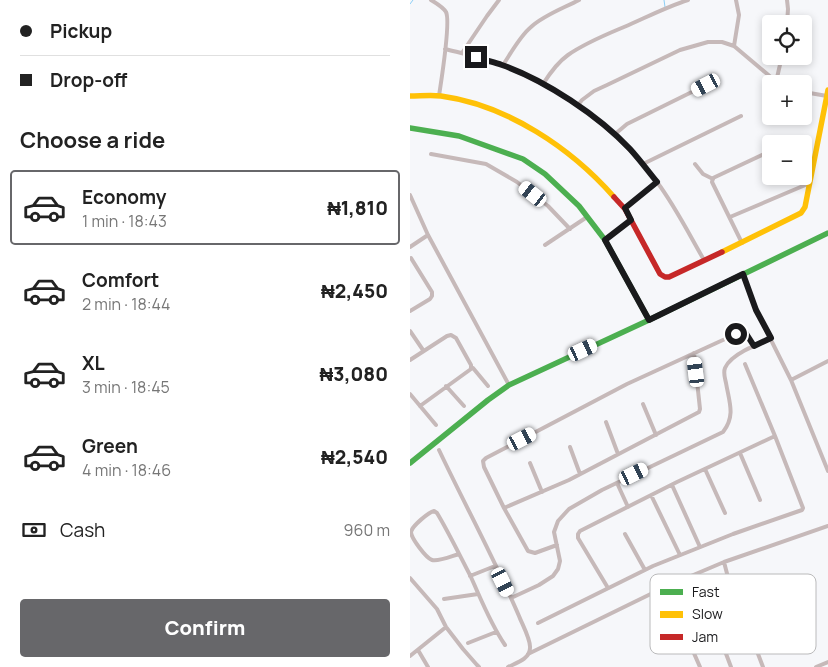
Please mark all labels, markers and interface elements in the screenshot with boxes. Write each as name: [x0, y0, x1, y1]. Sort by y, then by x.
map controls: [762, 15, 812, 185]
button: locate: [762, 15, 812, 65]
text: Pickup: [50, 18, 112, 44]
route end: [465, 46, 487, 68]
text: Drop-off: [50, 67, 127, 93]
car: [689, 72, 722, 98]
button: +: [762, 75, 812, 125]
text: Choose a ride: [20, 125, 165, 155]
button: −: [762, 135, 812, 185]
car: [516, 179, 549, 209]
text: Economy: [82, 184, 166, 210]
icon: car: [22, 185, 67, 230]
text: ₦1,810: [327, 195, 388, 221]
text: 1 min · 18:43: [82, 210, 167, 232]
text: Comfort: [82, 267, 159, 293]
icon: car: [22, 268, 67, 313]
text: ₦2,450: [321, 278, 388, 304]
text: 2 min · 18:44: [82, 293, 171, 315]
route start: [725, 323, 747, 345]
car: [566, 337, 599, 363]
text: XL: [82, 350, 105, 376]
icon: car: [22, 351, 67, 396]
car: [686, 356, 705, 388]
text: ₦3,080: [320, 361, 388, 387]
text: 3 min · 18:45: [82, 376, 170, 398]
car: [505, 426, 538, 452]
text: Green: [82, 433, 138, 459]
icon: car: [22, 434, 67, 479]
text: ₦2,540: [321, 444, 388, 470]
text: 4 min · 18:46: [82, 459, 171, 481]
car: [617, 461, 650, 487]
icon: cash: [20, 516, 48, 544]
text: Cash: [60, 517, 105, 543]
text: 960 m: [344, 519, 390, 541]
car: [489, 565, 516, 599]
legend: [650, 574, 816, 654]
text: Fast: [692, 582, 720, 601]
button: Confirm: [20, 599, 390, 657]
text: Slow: [692, 604, 723, 623]
text: Jam: [692, 627, 718, 646]

